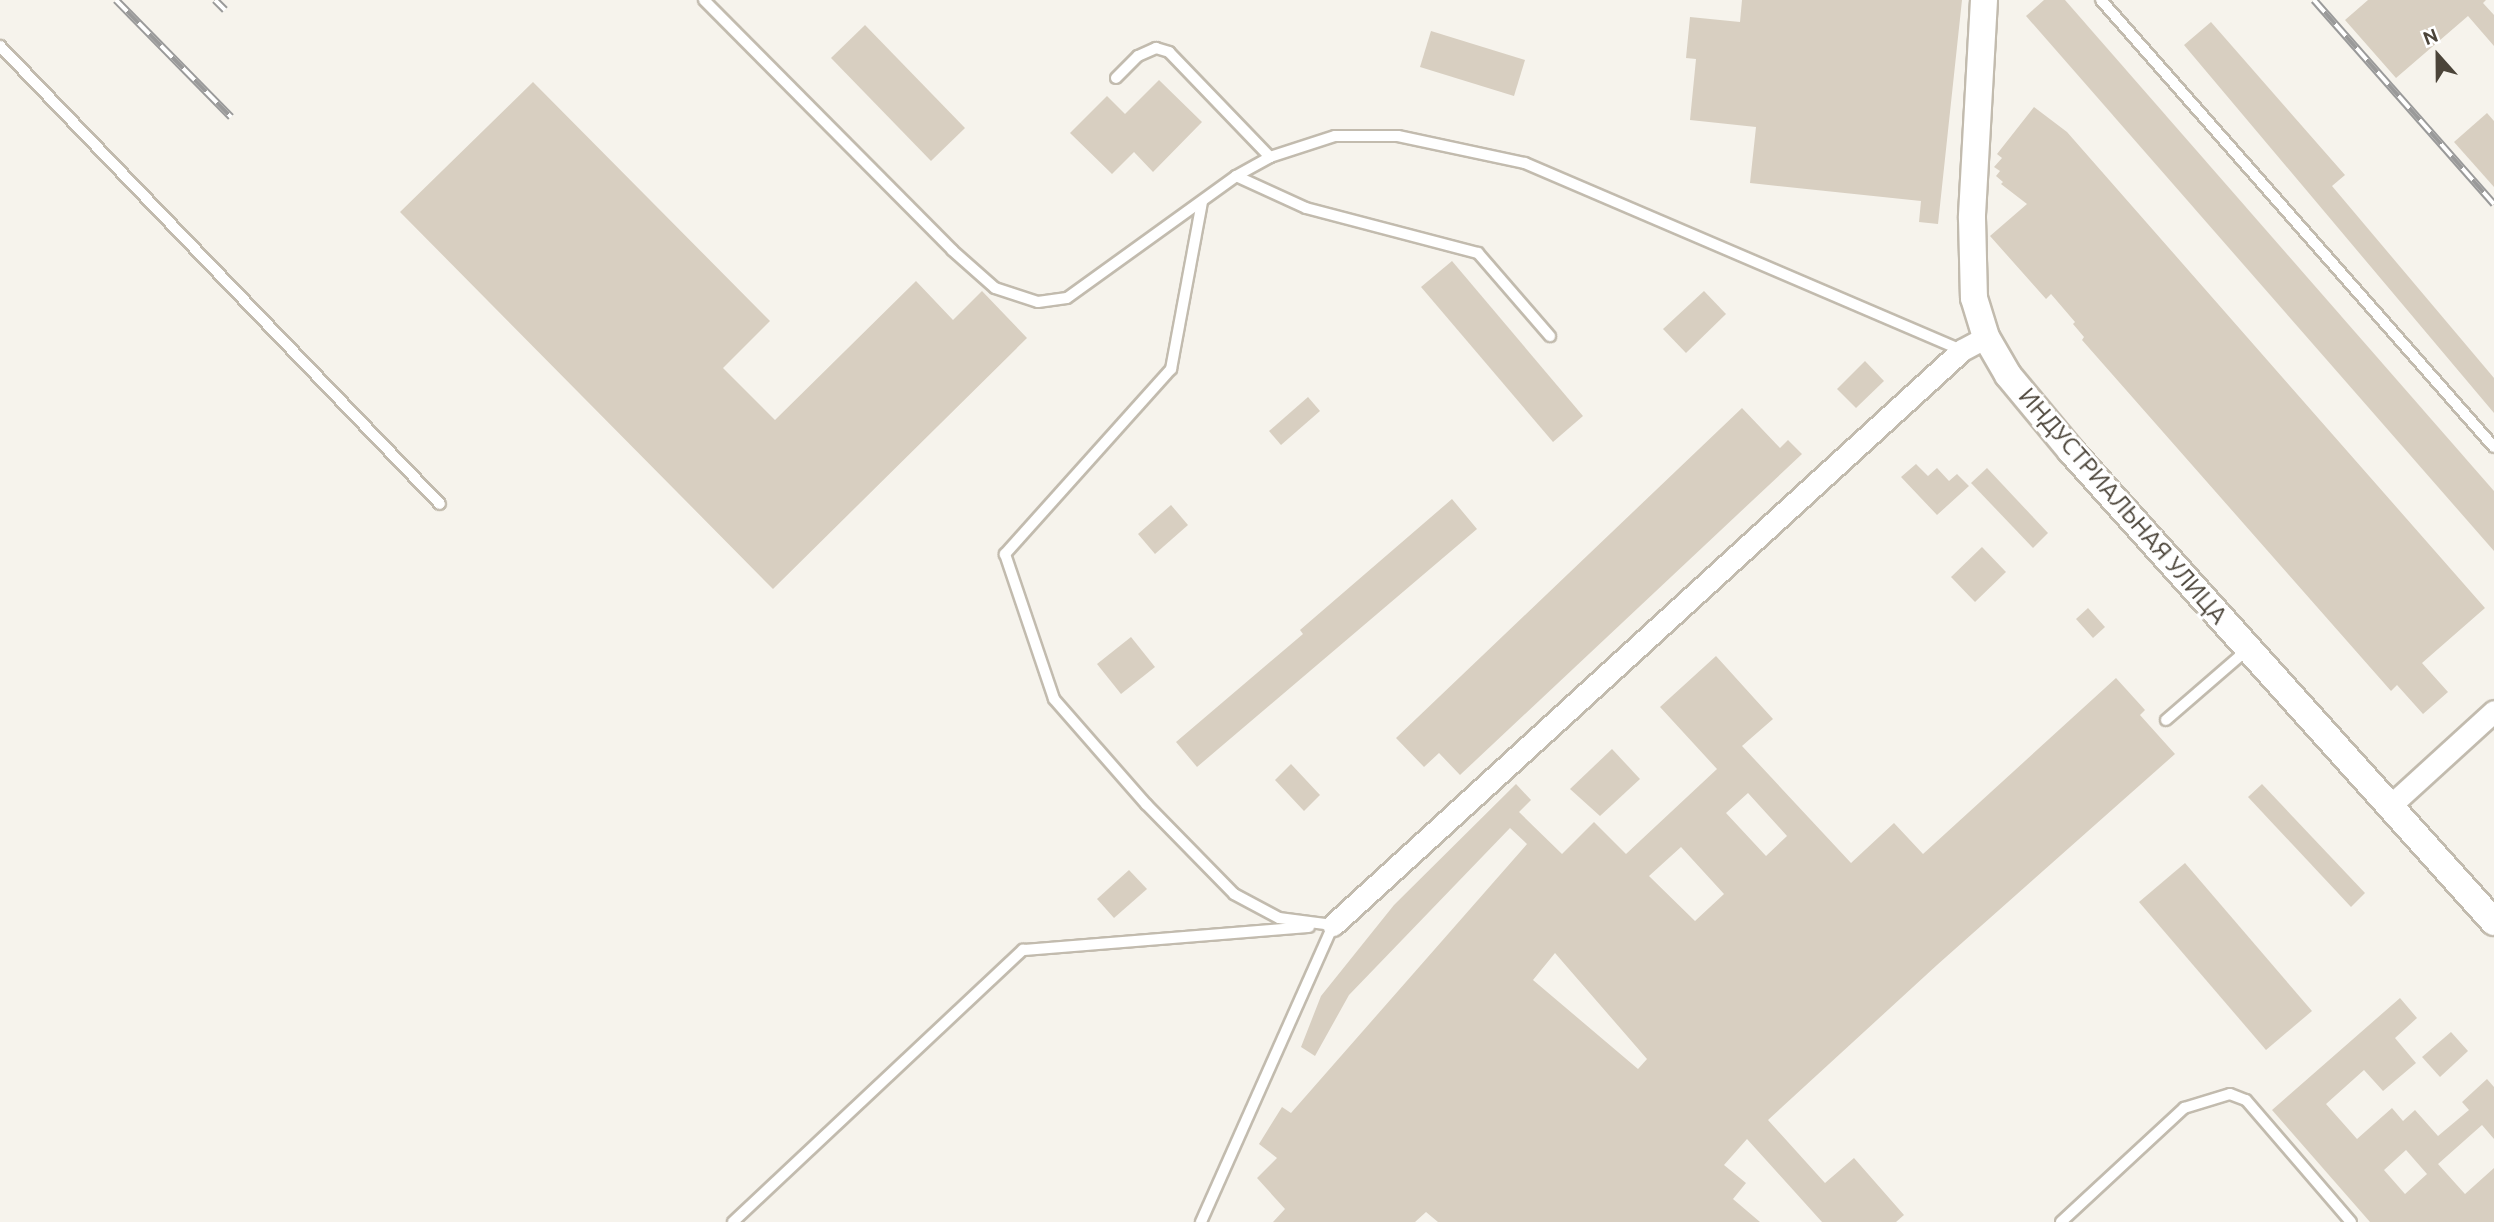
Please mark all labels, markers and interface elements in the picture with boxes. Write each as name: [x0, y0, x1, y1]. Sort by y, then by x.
north arrow: [2403, 21, 2473, 91]
text: N: [2420, 24, 2441, 49]
street label: ИНДУСТРИАЛЬНАЯ УЛИЦА: [2013, 382, 2233, 630]

